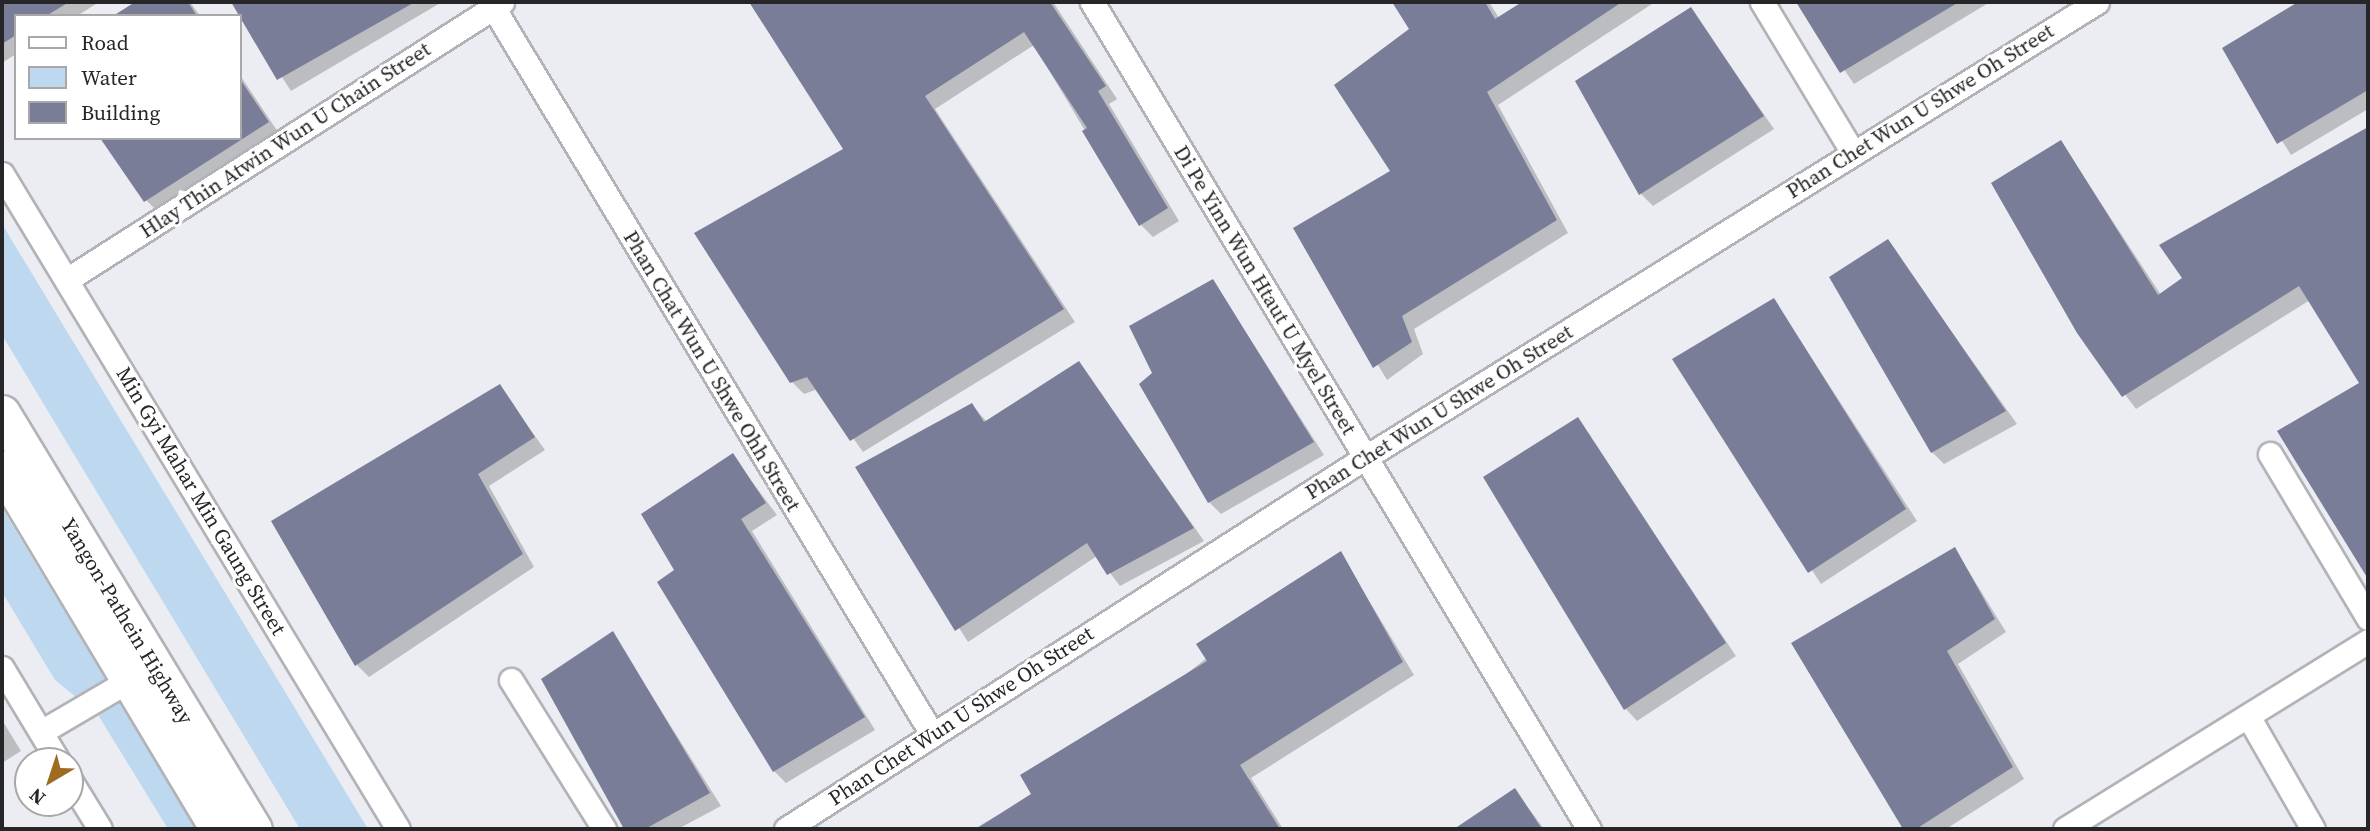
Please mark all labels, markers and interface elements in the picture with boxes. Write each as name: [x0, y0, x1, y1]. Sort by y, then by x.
legend: [14, 14, 242, 140]
street label: Phan Chet Wun U Shwe Oh Street: [1781, 18, 2059, 204]
text: Road: [81, 28, 129, 57]
street label: Hlay Thin Atwin Wun U Chain Street: [135, 36, 435, 244]
text: Water: [81, 63, 137, 92]
text: Building: [81, 98, 160, 127]
street label: Di Pe Yinn Wun Htaut U Myel Street: [1168, 140, 1362, 440]
street label: Phan Chat Wun U Shwe Ohh Street: [618, 226, 806, 516]
street label: Phan Chet Wun U Shwe Oh Street: [1300, 319, 1578, 505]
street label: Min Gyi Mahar Min Gaung Street: [111, 362, 291, 640]
street label: Yangon-Pathein Highway: [55, 513, 199, 729]
street label: Phan Chet Wun U Shwe Oh Street: [824, 621, 1098, 811]
north arrow: [14, 747, 84, 817]
text: N: [23, 782, 51, 811]

